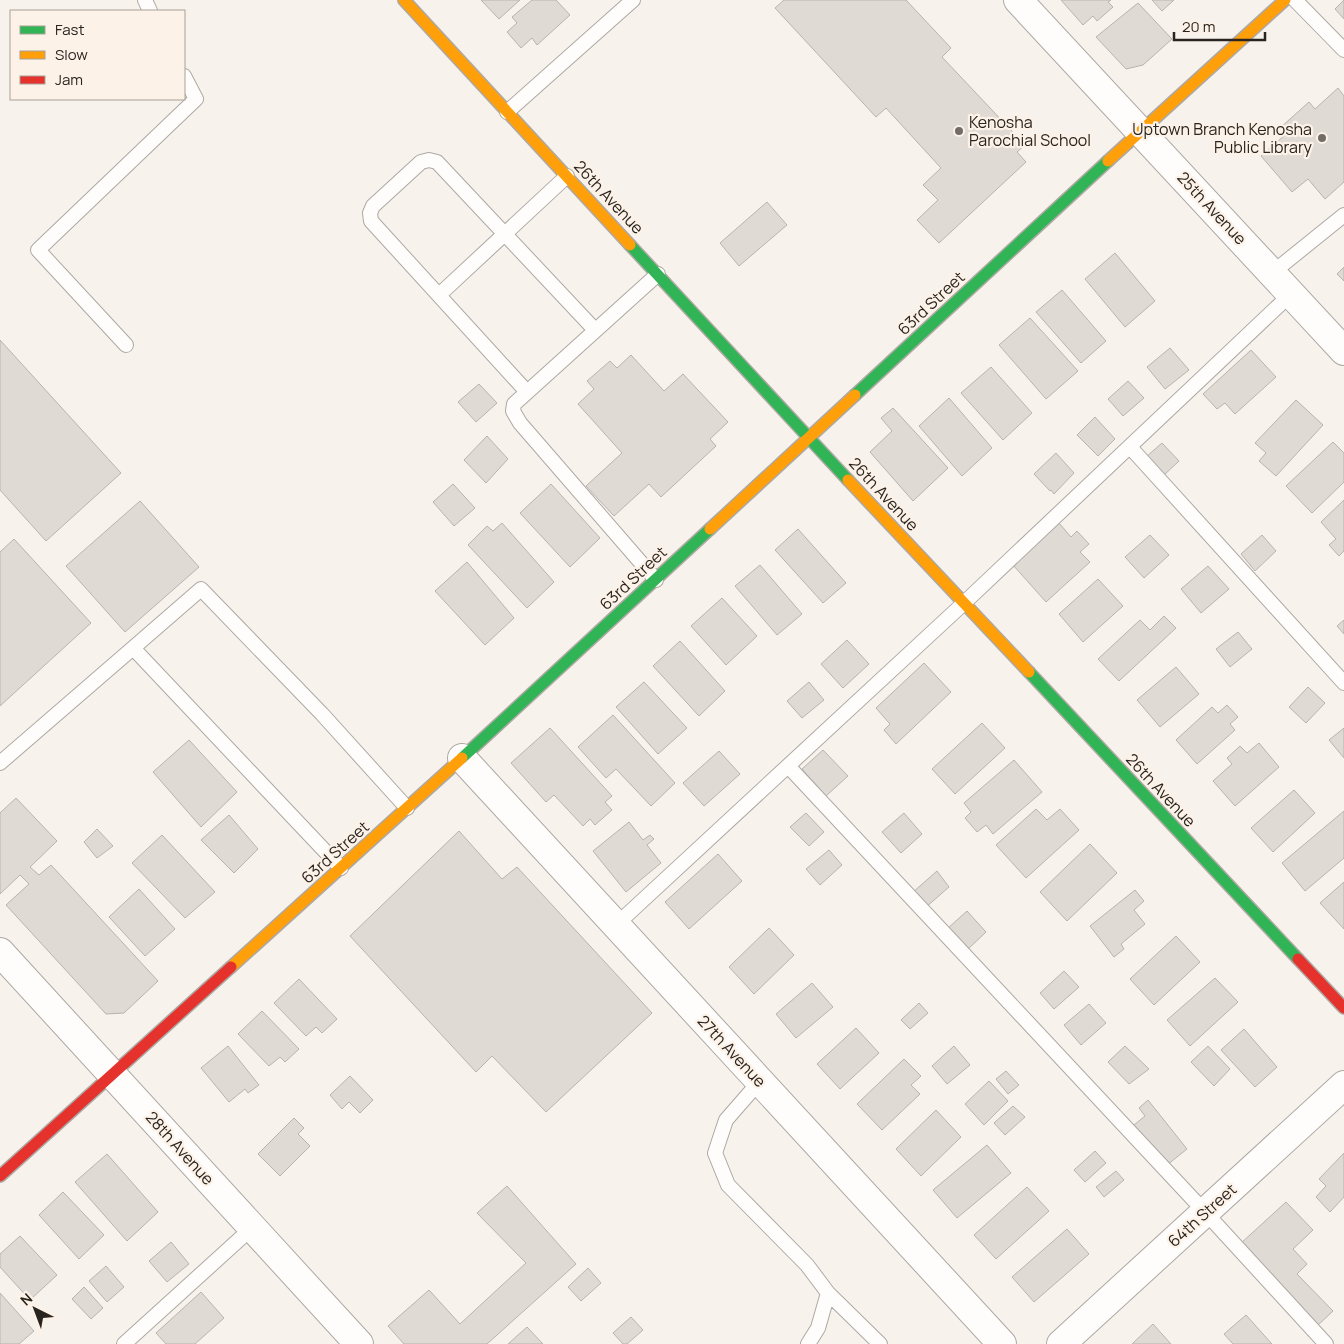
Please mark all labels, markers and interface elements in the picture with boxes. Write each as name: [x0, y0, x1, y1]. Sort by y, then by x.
legend: [10, 10, 185, 100]
scale bar: [1174, 10, 1265, 42]
text: 20 m: [1182, 16, 1215, 37]
text: Fast: [55, 19, 84, 40]
text: Slow: [55, 44, 88, 65]
text: Jam: [55, 69, 83, 90]
place label: Kenosha Parochial School: [969, 111, 1091, 151]
place label: Uptown Branch Kenosha Public Library: [1132, 118, 1313, 158]
marker: Kenosha Parochial School: [953, 125, 965, 137]
marker: Uptown Branch Kenosha Public Library: [1316, 132, 1328, 144]
street label: 26th Avenue: [569, 156, 649, 238]
street label: 25th Avenue: [1172, 167, 1252, 249]
street label: 63rd Street: [893, 266, 969, 340]
street label: 26th Avenue: [844, 453, 924, 535]
street label: 63rd Street: [595, 541, 671, 615]
street label: 26th Avenue: [1121, 749, 1201, 831]
street label: 63rd Street: [296, 816, 374, 888]
street label: 27th Avenue: [693, 1010, 771, 1092]
street label: 28th Avenue: [141, 1106, 219, 1190]
street label: 64th Street: [1163, 1178, 1241, 1252]
north arrow: [10, 1284, 60, 1334]
text: N: [16, 1289, 36, 1309]

